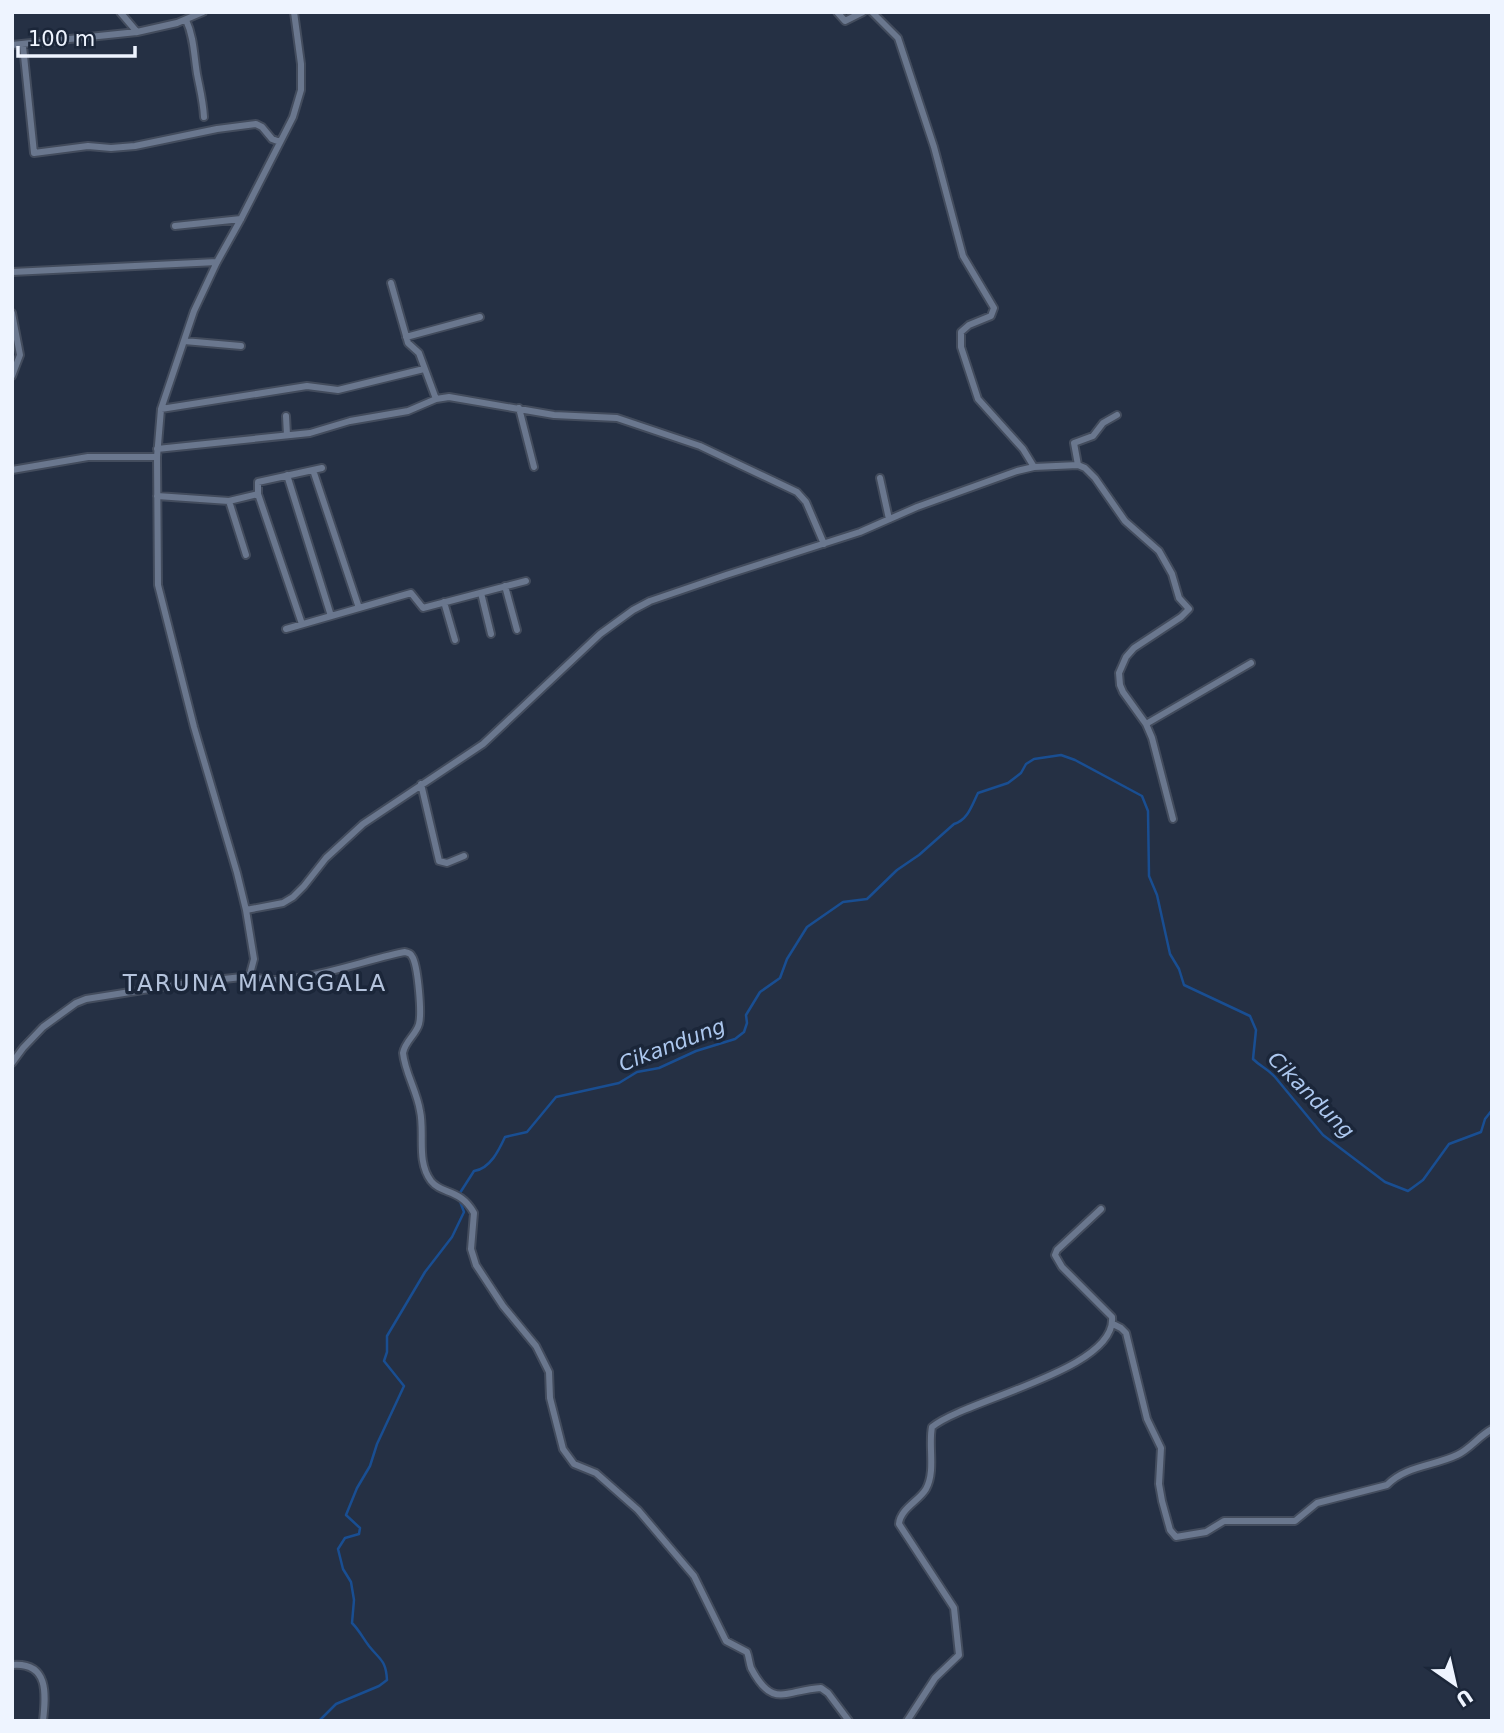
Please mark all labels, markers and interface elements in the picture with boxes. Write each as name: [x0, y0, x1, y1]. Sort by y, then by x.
scale bar: [18, 14, 135, 58]
text: 100 m: [28, 27, 95, 51]
district label: TARUNA MANGGALA: [122, 970, 387, 996]
water label: Cikandung: [615, 1014, 729, 1076]
water label: Cikandung: [1263, 1047, 1359, 1143]
north arrow: [1420, 1649, 1490, 1719]
text: U: [1452, 1685, 1477, 1712]

